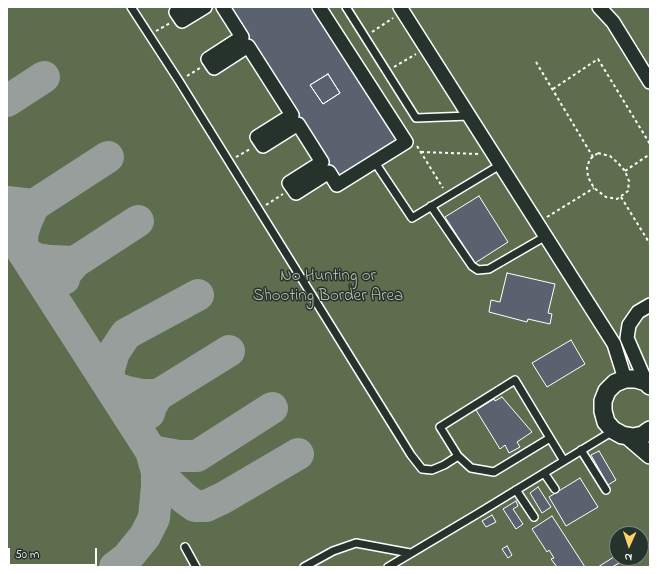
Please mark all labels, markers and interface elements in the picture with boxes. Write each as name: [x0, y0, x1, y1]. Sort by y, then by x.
park label: No Hunting or Shooting Border Area: [253, 267, 403, 307]
north arrow: [609, 526, 649, 566]
scale bar: [10, 540, 99, 566]
text: 50 m: [15, 546, 39, 564]
text: N: [624, 549, 633, 565]

